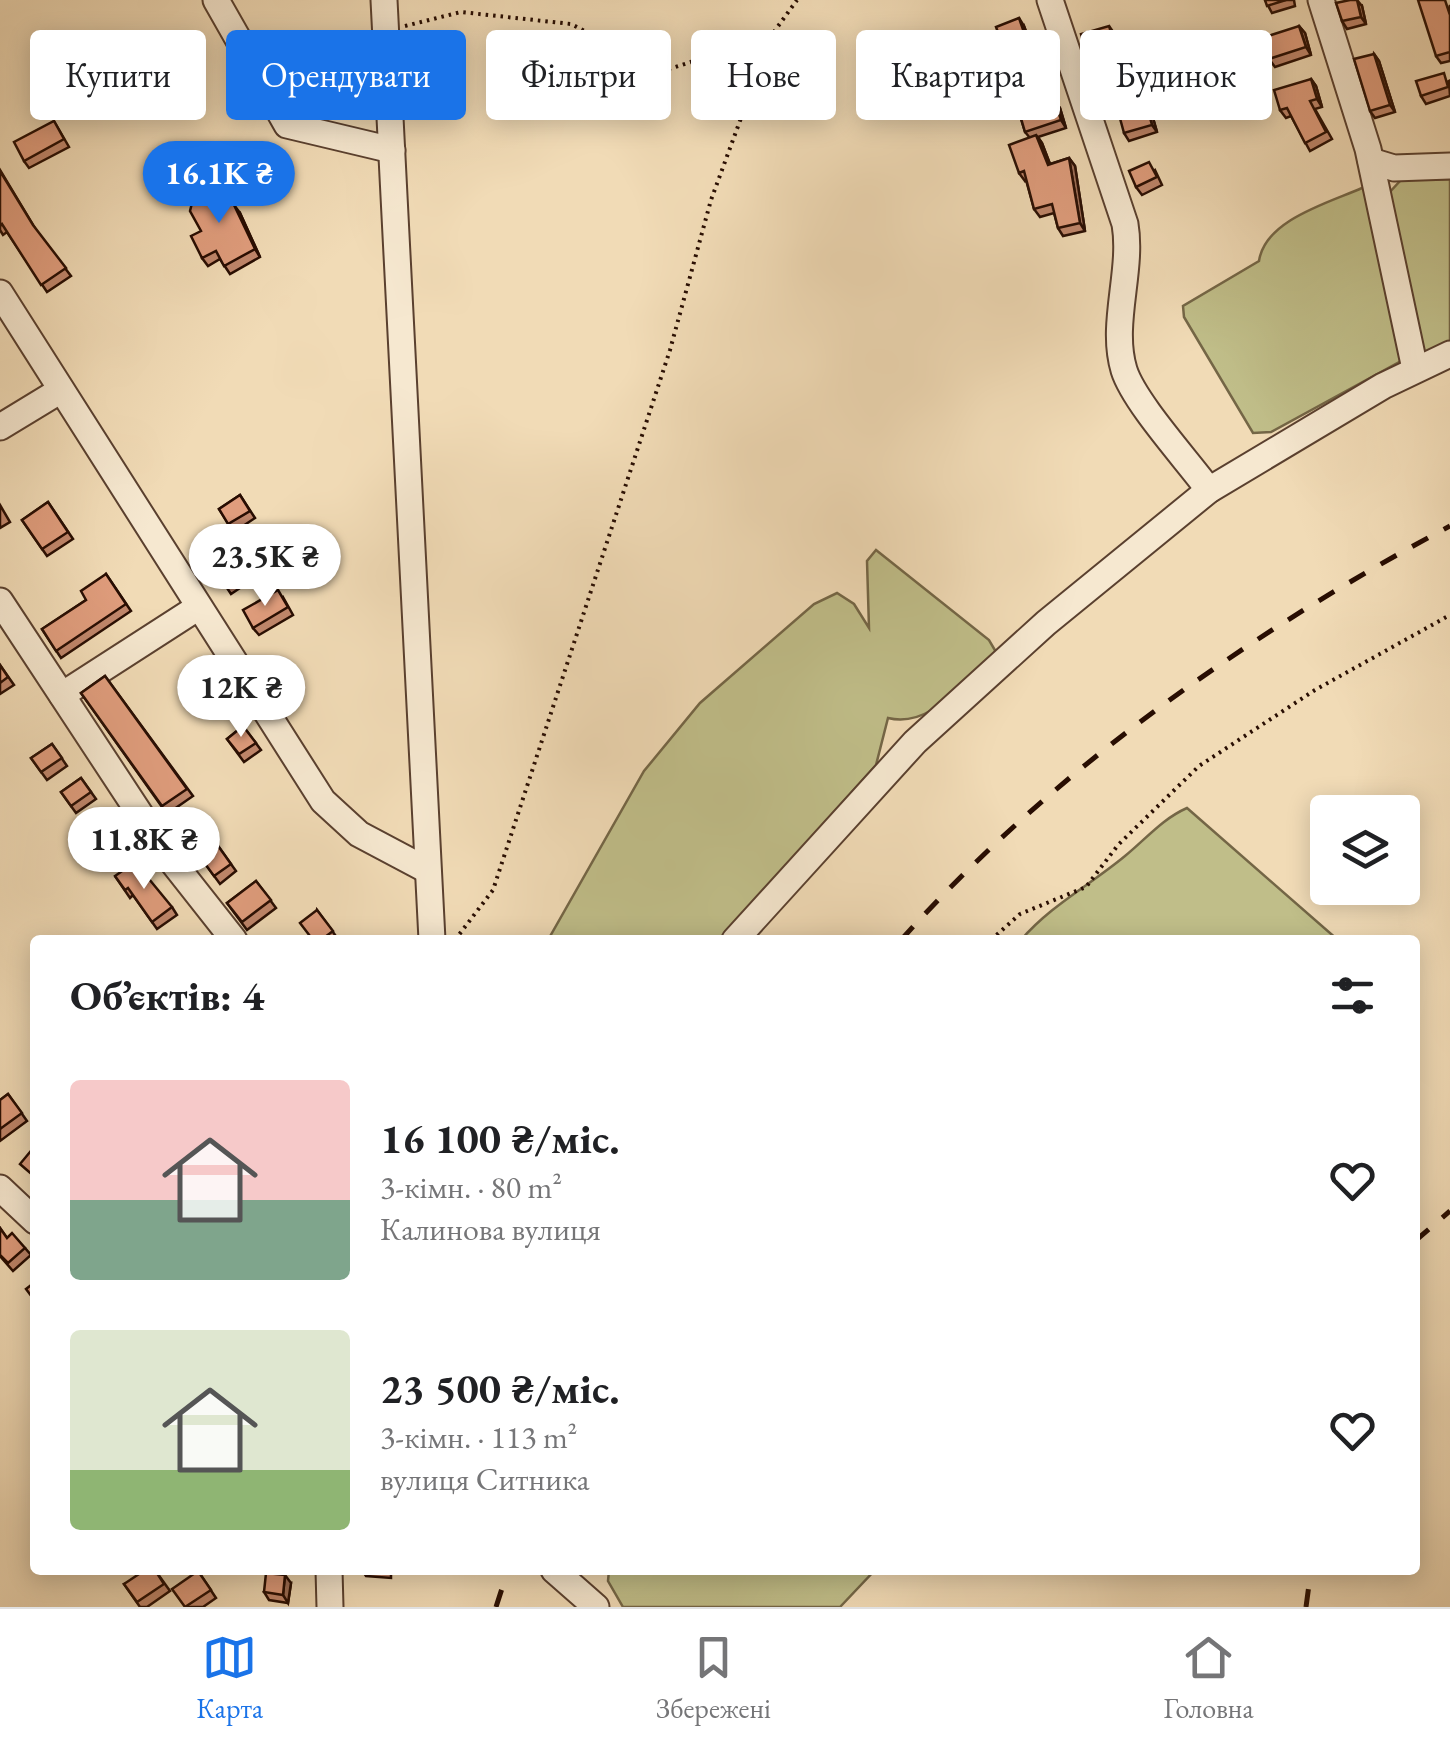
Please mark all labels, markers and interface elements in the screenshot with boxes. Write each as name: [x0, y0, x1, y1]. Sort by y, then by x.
chip: Купити: [30, 30, 206, 120]
chip: Орендувати: [226, 30, 466, 120]
chip: Фільтри: [486, 30, 671, 120]
chip: Нове: [691, 30, 836, 120]
chip: Квартира: [856, 30, 1060, 120]
chip: Будинок: [1080, 30, 1272, 120]
pin: 16.1K ₴: [127, 141, 311, 226]
text: 16.1K ₴: [165, 152, 273, 194]
pin: 23.5K ₴: [173, 524, 357, 609]
text: 23.5K ₴: [211, 535, 319, 577]
pin: 12K ₴: [171, 655, 311, 740]
text: 12K ₴: [199, 666, 283, 708]
map controls: [1310, 795, 1420, 905]
button: layers: [1310, 795, 1420, 905]
pin: 11.8K ₴: [52, 807, 236, 892]
text: 11.8K ₴: [90, 818, 198, 860]
text: Об’єктів: 4: [70, 968, 264, 1023]
icon: filters: [1325, 968, 1380, 1023]
text: 16 100 ₴/міс.: [380, 1111, 620, 1166]
icon: home: [150, 1120, 270, 1240]
icon: heart: [1325, 1153, 1380, 1208]
text: 3-кімн. · 80 m²: [380, 1166, 562, 1208]
text: Калинова вулиця: [380, 1208, 601, 1250]
text: 23 500 ₴/міс.: [380, 1361, 620, 1416]
icon: home: [150, 1370, 270, 1490]
icon: heart: [1325, 1403, 1380, 1458]
text: 3-кімн. · 113 m²: [380, 1416, 577, 1458]
text: вулиця Ситника: [380, 1458, 590, 1500]
tab: Карта: [196, 1630, 263, 1726]
tab: Збережені: [656, 1630, 771, 1726]
tab: Головна: [1164, 1630, 1254, 1726]

